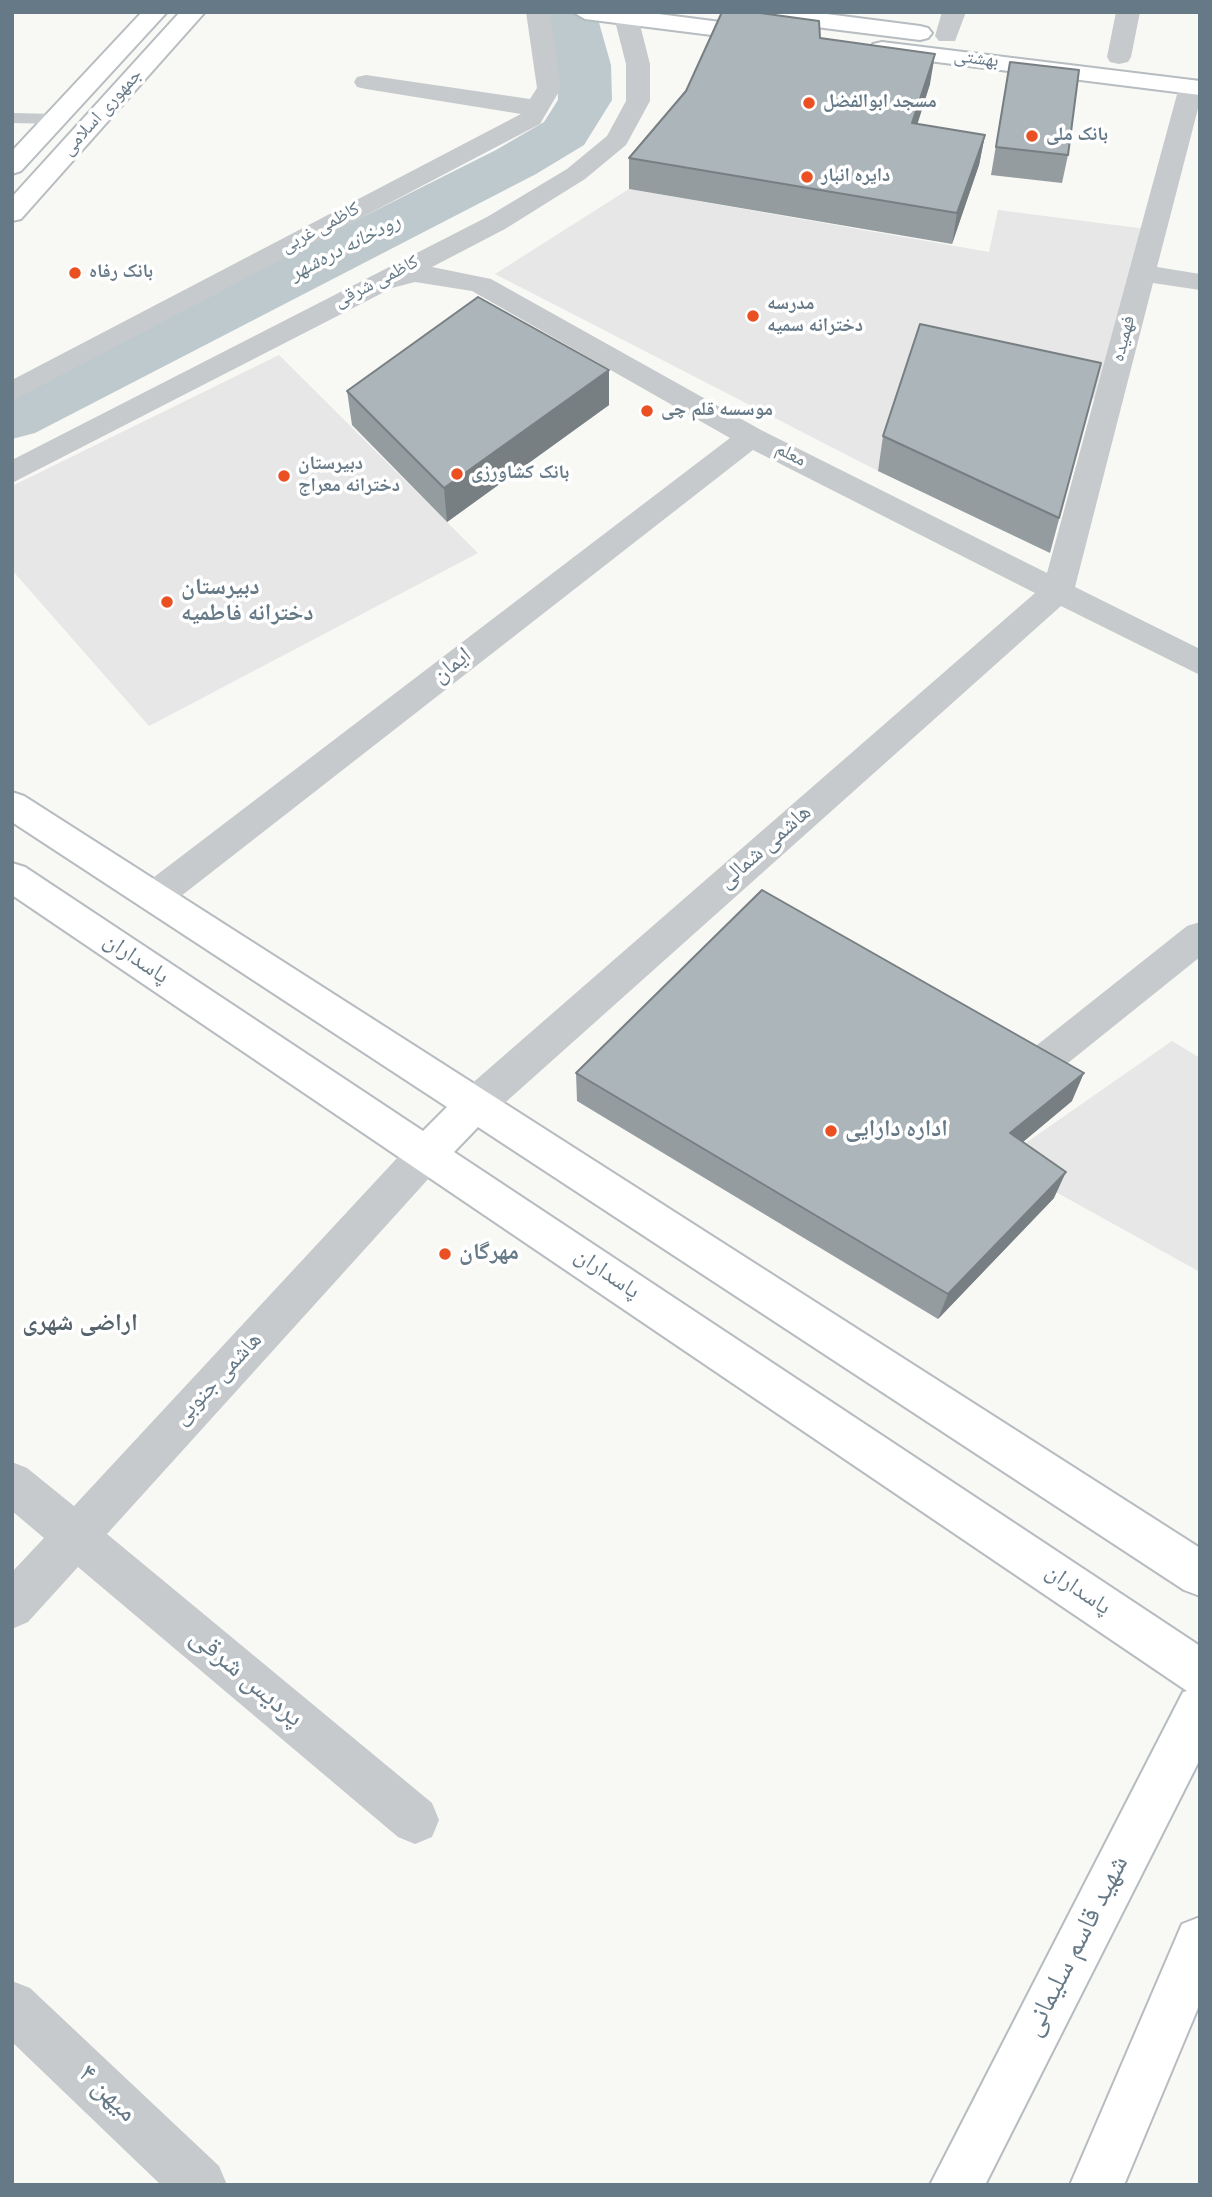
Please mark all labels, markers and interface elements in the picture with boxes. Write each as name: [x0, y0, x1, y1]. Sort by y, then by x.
street label: بهشتی: [952, 46, 1000, 74]
street label: جمهوری اسلامی: [58, 65, 148, 161]
place label: مسجد ابوالفضل: [823, 92, 937, 114]
marker: مسجد ابوالفضل: [801, 95, 817, 111]
place label: بانک ملی: [1046, 125, 1108, 147]
marker: بانک ملی: [1024, 128, 1040, 144]
place label: دایره انبار: [821, 166, 890, 188]
marker: دایره انبار: [799, 169, 815, 185]
street label: کاظمی غربی: [278, 199, 364, 259]
water label: رودخانه دره‌شهر: [286, 210, 406, 288]
street label: کاظمی شرقی: [331, 252, 423, 314]
place label: بانک رفاه: [89, 262, 153, 284]
marker: بانک رفاه: [67, 265, 83, 281]
place label: مدرسه دخترانه سمیه: [767, 294, 863, 338]
marker: مدرسه دخترانه سمیه: [745, 308, 761, 324]
street label: فهمیده: [1108, 314, 1142, 364]
place label: موسسه قلم چی: [661, 400, 773, 422]
marker: موسسه قلم چی: [639, 403, 655, 419]
street label: معلم: [771, 439, 809, 473]
place label: دبیرستان دخترانه معراج: [298, 454, 400, 498]
place label: بانک کشاورزی: [471, 463, 569, 485]
marker: بانک کشاورزی: [449, 466, 465, 482]
marker: دبیرستان دخترانه معراج: [276, 468, 292, 484]
place label: دبیرستان دخترانه فاطمیه: [181, 575, 314, 629]
marker: دبیرستان دخترانه فاطمیه: [159, 594, 175, 610]
street label: ایمان: [428, 643, 478, 691]
street label: هاشمی شمالی: [714, 800, 818, 896]
street label: پاسداران: [97, 928, 173, 992]
place label: اداره دارایی: [845, 1117, 948, 1145]
marker: اداره دارایی: [823, 1123, 839, 1139]
place label: مهرگان: [459, 1240, 519, 1268]
street label: پاسداران: [568, 1243, 644, 1307]
marker: مهرگان: [437, 1246, 453, 1262]
district label: اراضی شهری: [22, 1311, 138, 1339]
street label: هاشمی جنوبی: [169, 1328, 269, 1432]
street label: پاسداران: [1039, 1559, 1115, 1623]
street label: پردیس شرقی: [181, 1622, 309, 1736]
street label: شهید قاسم سلیمانی: [1018, 1851, 1138, 2043]
street label: میهن ۴: [69, 2059, 143, 2131]

